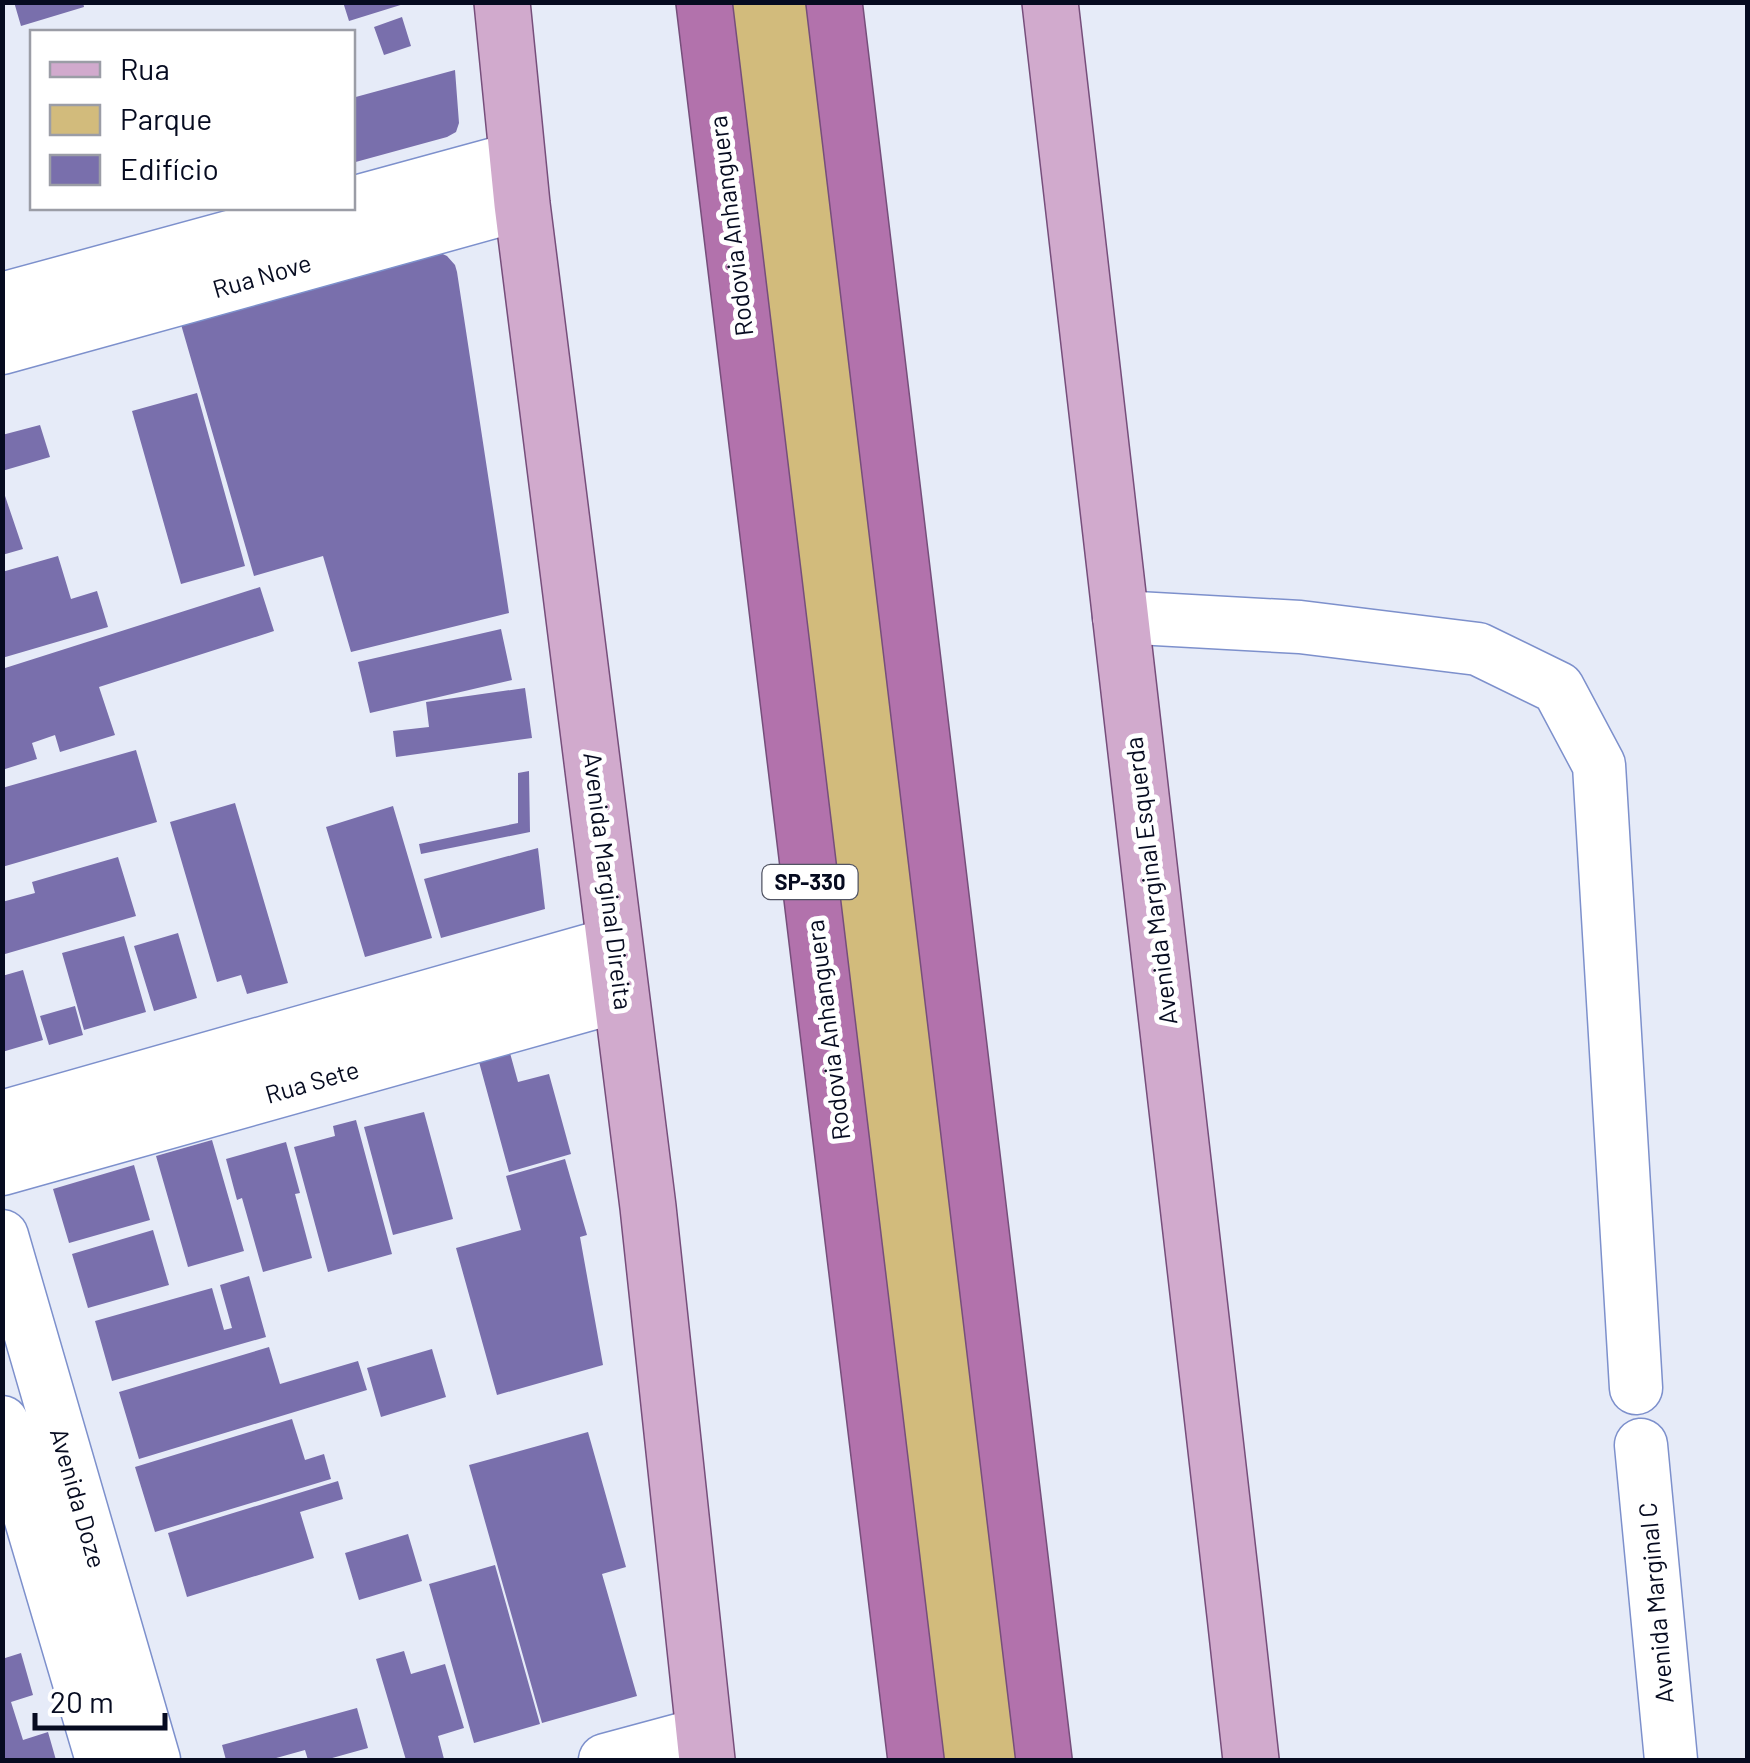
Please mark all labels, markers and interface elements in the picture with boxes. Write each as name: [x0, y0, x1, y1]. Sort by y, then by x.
legend: [30, 30, 355, 210]
text: Rua: [120, 50, 170, 86]
text: Parque: [120, 100, 212, 136]
street label: Rodovia Anhanguera: [702, 114, 758, 338]
text: Edifício: [120, 150, 219, 186]
street label: Rua Nove: [209, 247, 315, 303]
street label: Avenida Marginal Esquerda: [1117, 735, 1183, 1027]
street label: Avenida Marginal Direita: [578, 750, 640, 1011]
road number: SP-330: [762, 865, 858, 899]
street label: Rodovia Anhanguera: [799, 918, 855, 1142]
street label: Rua Sete: [261, 1053, 362, 1109]
street label: Avenida Doze: [45, 1424, 113, 1571]
street label: Avenida Marginal C: [1631, 1501, 1679, 1705]
scale bar: [35, 1668, 165, 1730]
text: 20 m: [50, 1683, 114, 1719]

